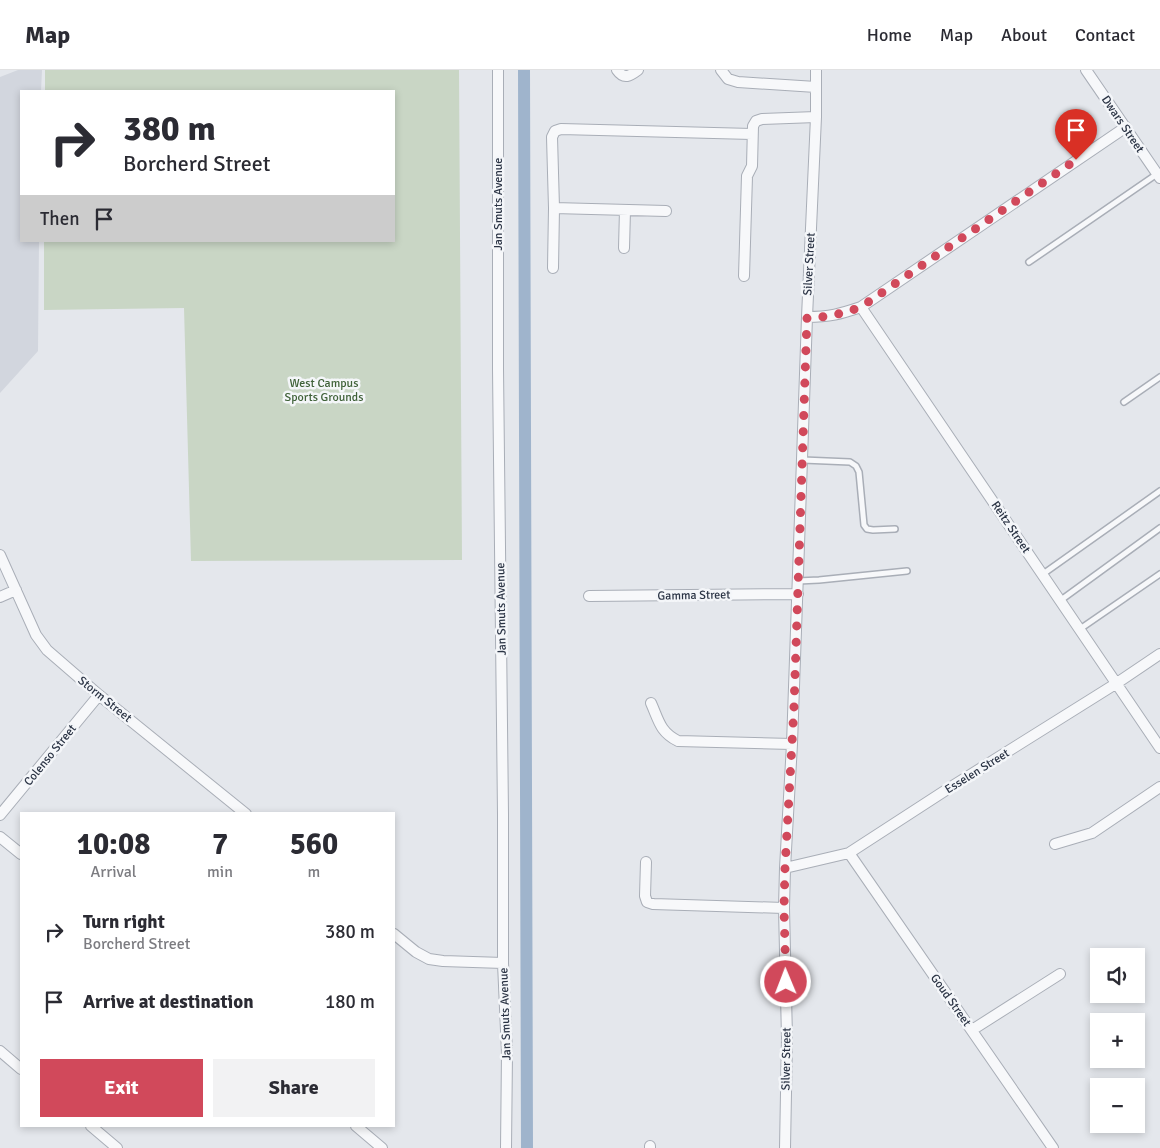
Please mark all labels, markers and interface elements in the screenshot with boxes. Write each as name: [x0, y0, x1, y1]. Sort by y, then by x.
text: Map: [25, 20, 70, 50]
text: Home: [867, 24, 912, 46]
text: Map: [940, 24, 973, 46]
text: About: [1001, 24, 1047, 46]
text: Contact: [1075, 24, 1135, 46]
street label: Dwars Street: [1098, 93, 1147, 156]
text: 380 m: [123, 107, 216, 150]
pin: [1055, 109, 1097, 160]
icon: right: [40, 110, 105, 175]
icon: arrive: [1062, 116, 1090, 144]
text: Borcherd Street: [123, 150, 271, 177]
street label: Jan Smuts Avenue: [491, 158, 506, 250]
icon: arrive: [90, 205, 118, 233]
text: Then: [40, 207, 80, 231]
street label: Silver Street: [800, 232, 819, 296]
park label: West Campus Sports Grounds: [285, 376, 363, 405]
street label: Reitz Street: [988, 498, 1034, 556]
street label: Jan Smuts Avenue: [493, 562, 510, 655]
street label: Gamma Street: [657, 587, 731, 604]
street label: Storm Street: [75, 673, 135, 726]
street label: Colenso Street: [21, 722, 80, 789]
street label: Esselen Street: [942, 746, 1012, 797]
text: 10:08: [77, 826, 150, 863]
text: 7: [212, 826, 228, 863]
text: 560: [290, 826, 338, 863]
text: Arrival: [90, 862, 137, 882]
text: min: [207, 862, 233, 882]
text: m: [308, 862, 320, 882]
text: Turn right: [83, 910, 165, 934]
icon: right: [40, 918, 68, 946]
text: 380 m: [325, 920, 375, 944]
text: Borcherd Street: [83, 934, 190, 954]
map controls: [1090, 948, 1145, 1133]
button: sound: [1090, 948, 1145, 1003]
position arrow: [759, 955, 811, 1007]
street label: Jan Smuts Avenue: [496, 967, 515, 1061]
street label: Goud Street: [927, 971, 974, 1029]
icon: arrive: [40, 988, 68, 1016]
text: Arrive at destination: [83, 990, 254, 1014]
text: 180 m: [325, 990, 375, 1014]
button: +: [1090, 1013, 1145, 1068]
street label: Silver Street: [778, 1027, 795, 1091]
button: Exit: [40, 1059, 203, 1117]
button: Share: [213, 1059, 375, 1117]
button: −: [1090, 1078, 1145, 1133]

